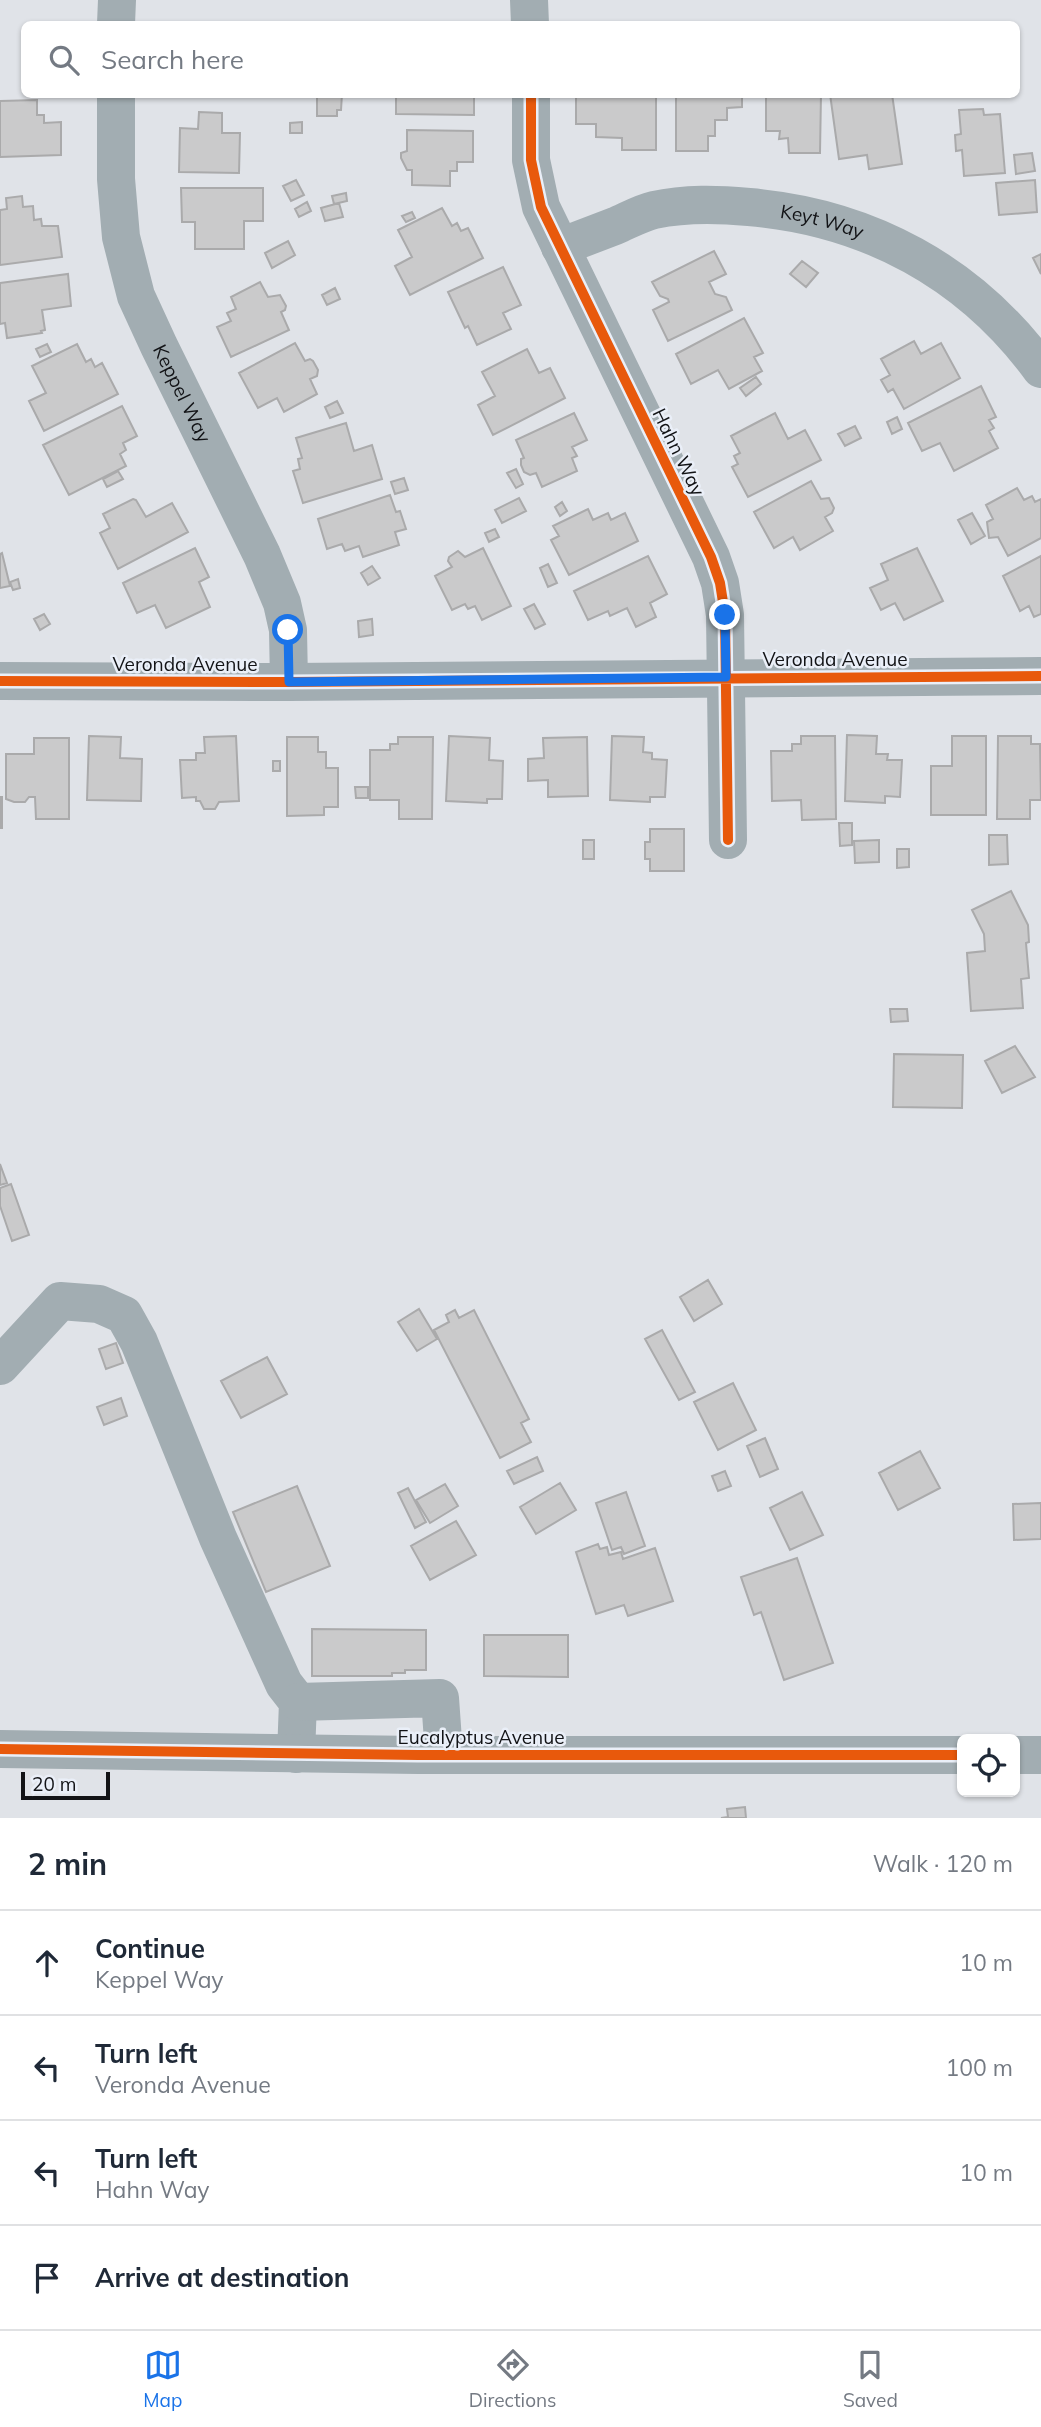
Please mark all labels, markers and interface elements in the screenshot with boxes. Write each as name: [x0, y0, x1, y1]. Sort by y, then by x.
search box: [21, 21, 1020, 98]
icon: search: [45, 41, 83, 79]
text: Search here: [101, 43, 244, 76]
street label: Keyt Way: [779, 199, 867, 244]
street label: Keppel Way: [148, 340, 217, 446]
street label: Hahn Way: [647, 404, 711, 500]
route end: [709, 599, 740, 630]
route start: [272, 614, 303, 645]
street label: Veronda Avenue: [762, 647, 908, 671]
street label: Veronda Avenue: [112, 652, 258, 676]
street label: Eucalyptus Avenue: [398, 1725, 564, 1749]
map controls: [957, 1734, 1020, 1797]
button: locate: [957, 1734, 1020, 1797]
scale bar: [21, 1769, 110, 1801]
text: 20 m: [32, 1772, 76, 1796]
text: 2 min: [28, 1845, 107, 1883]
text: Walk · 120 m: [873, 1849, 1013, 1878]
text: Continue: [95, 1932, 205, 1965]
icon: ahead: [28, 1944, 66, 1982]
text: 10 m: [959, 1948, 1013, 1977]
text: Keppel Way: [95, 1965, 224, 1994]
text: Turn left: [95, 2037, 197, 2070]
icon: left: [28, 2049, 66, 2087]
text: 100 m: [945, 2053, 1013, 2082]
text: Veronda Avenue: [95, 2070, 271, 2099]
text: Turn left: [95, 2142, 197, 2175]
icon: left: [28, 2154, 66, 2192]
text: 10 m: [959, 2158, 1013, 2187]
text: Hahn Way: [95, 2175, 210, 2204]
icon: arrive: [28, 2259, 66, 2297]
text: Arrive at destination: [95, 2261, 350, 2294]
tab: Map: [143, 2346, 182, 2412]
tab: Directions: [469, 2346, 557, 2412]
tab: Saved: [843, 2346, 898, 2412]

